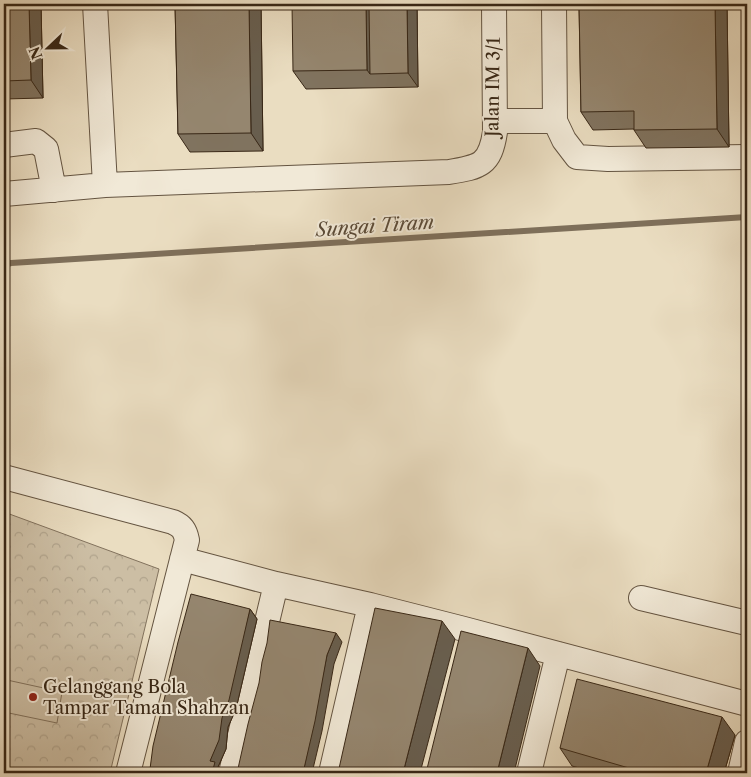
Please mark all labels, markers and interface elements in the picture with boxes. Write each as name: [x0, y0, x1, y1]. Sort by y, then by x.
north arrow: [22, 22, 72, 72]
street label: Jalan IM 3/1: [481, 36, 505, 140]
text: N: [25, 44, 47, 62]
water label: Sungai Tiram: [314, 210, 435, 242]
place label: Gelanggang Bola Tampar Taman Shahzan: [43, 676, 250, 719]
marker: Gelanggang Bola Tampar Taman Shahzan: [27, 691, 39, 703]

